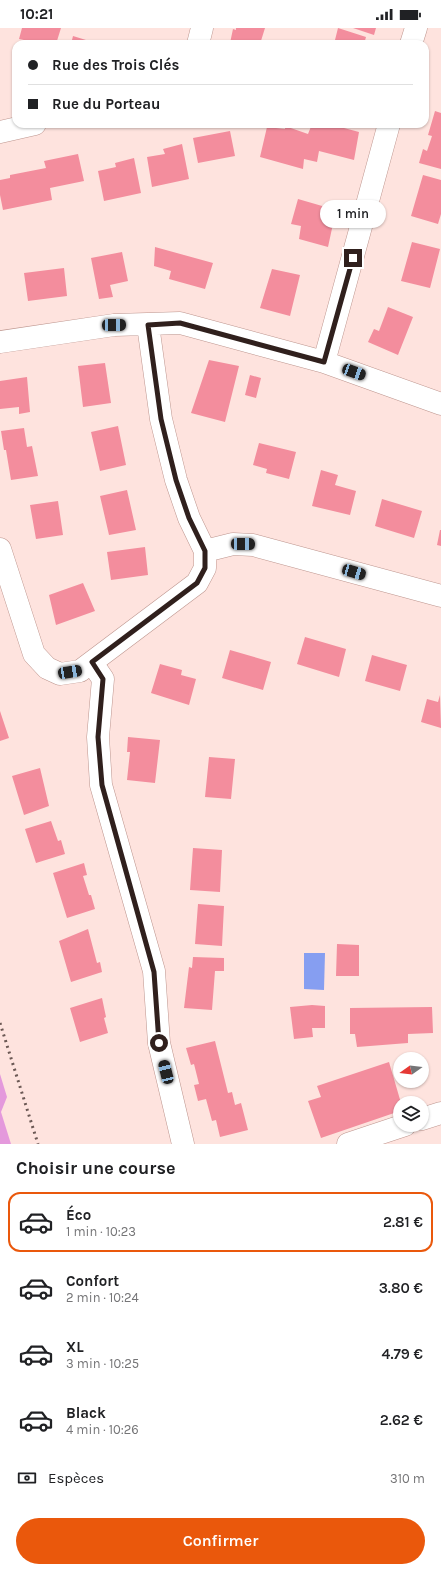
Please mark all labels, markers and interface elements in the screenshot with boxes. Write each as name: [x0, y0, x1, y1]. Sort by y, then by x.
text: 10:21: [20, 5, 53, 23]
text: Rue des Trois Clés: [52, 56, 179, 74]
text: Rue du Porteau: [52, 95, 160, 113]
callout: 1 min: [320, 200, 386, 228]
text: 1 min: [337, 206, 369, 221]
route end: [344, 249, 362, 267]
car: [102, 319, 126, 331]
car: [341, 362, 367, 382]
car: [231, 538, 255, 550]
car: [341, 563, 367, 581]
car: [57, 664, 83, 680]
route start: [150, 1034, 168, 1052]
north arrow: [393, 1052, 429, 1088]
map controls: [393, 1052, 429, 1132]
car: [157, 1059, 175, 1085]
button: layers: [393, 1096, 429, 1132]
text: Choisir une course: [16, 1157, 175, 1179]
icon: car: [18, 1204, 54, 1240]
text: Éco: [66, 1206, 91, 1224]
text: 2.81 €: [383, 1213, 423, 1231]
text: 1 min · 10:23: [66, 1224, 136, 1239]
icon: car: [18, 1270, 54, 1306]
text: Confort: [66, 1272, 119, 1290]
text: 3.80 €: [379, 1279, 423, 1297]
text: 2 min · 10:24: [66, 1290, 139, 1305]
icon: car: [18, 1336, 54, 1372]
text: XL: [66, 1338, 84, 1356]
text: 4.79 €: [382, 1345, 423, 1363]
text: 3 min · 10:25: [66, 1356, 139, 1371]
icon: car: [18, 1402, 54, 1438]
text: Black: [66, 1404, 106, 1422]
text: 2.62 €: [380, 1411, 423, 1429]
text: 4 min · 10:26: [66, 1422, 139, 1437]
icon: cash: [16, 1467, 38, 1489]
text: Espèces: [48, 1469, 104, 1487]
text: 310 m: [390, 1471, 425, 1486]
button: Confirmer: [16, 1518, 425, 1564]

